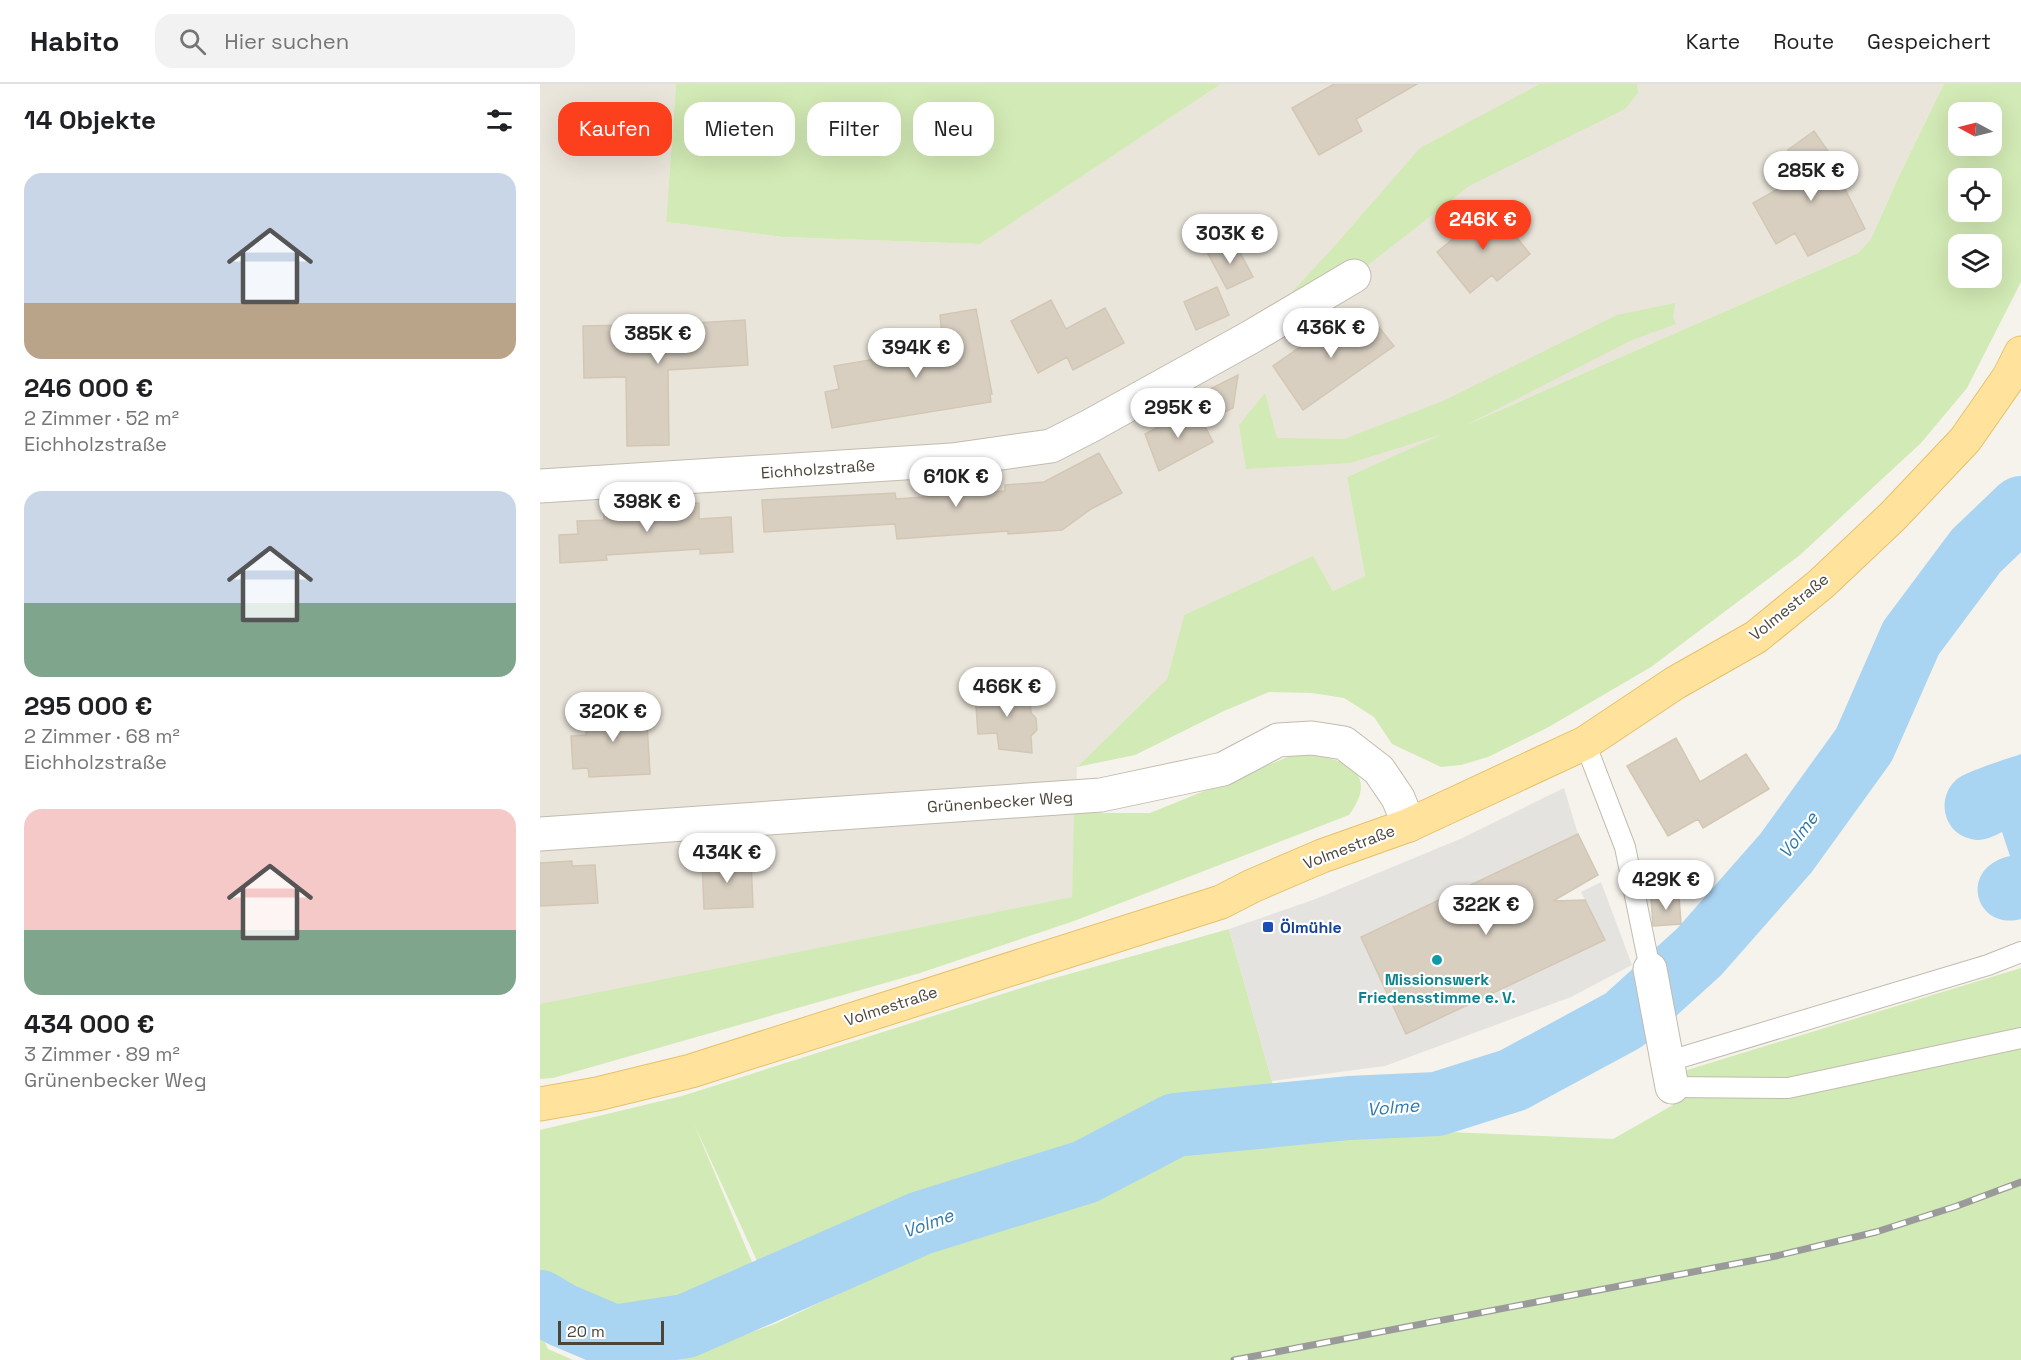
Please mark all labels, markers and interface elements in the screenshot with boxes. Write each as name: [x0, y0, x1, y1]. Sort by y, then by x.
search box: [155, 14, 575, 68]
text: Habito: [30, 23, 119, 59]
icon: search: [176, 25, 209, 58]
text: Hier suchen: [224, 27, 349, 55]
text: Karte: [1686, 28, 1740, 55]
text: Route: [1773, 28, 1834, 55]
text: Gespeichert: [1867, 28, 1991, 55]
chip: Kaufen: [558, 102, 672, 156]
chip: Mieten: [684, 102, 795, 156]
chip: Filter: [807, 102, 901, 156]
chip: Neu: [913, 102, 994, 156]
north arrow: [1948, 102, 2002, 156]
map controls: [1948, 102, 2002, 288]
text: 14 Objekte: [24, 103, 156, 137]
icon: filters: [483, 104, 516, 137]
pin: 285K €: [1762, 151, 1860, 202]
text: 285K €: [1777, 157, 1845, 183]
button: locate: [1948, 168, 2002, 222]
pin: 246K €: [1434, 200, 1532, 251]
text: 246K €: [1449, 206, 1517, 232]
icon: home: [216, 212, 324, 320]
pin: 303K €: [1181, 214, 1279, 265]
text: 303K €: [1196, 220, 1264, 246]
button: layers: [1948, 234, 2002, 288]
pin: 436K €: [1282, 308, 1380, 359]
pin: 385K €: [609, 314, 707, 365]
text: 436K €: [1297, 314, 1365, 340]
text: 385K €: [624, 320, 692, 346]
pin: 394K €: [867, 328, 965, 379]
text: 394K €: [882, 334, 950, 360]
text: 246 000 €: [24, 371, 153, 405]
pin: 295K €: [1129, 388, 1227, 439]
text: 295K €: [1144, 394, 1212, 420]
text: 2 Zimmer · 52 m²: [24, 405, 179, 431]
text: Eichholzstraße: [24, 431, 167, 457]
street label: Eichholzstraße: [760, 455, 876, 483]
pin: 610K €: [907, 457, 1005, 508]
text: 610K €: [923, 463, 989, 489]
pin: 398K €: [598, 482, 696, 533]
text: 398K €: [613, 488, 681, 514]
icon: home: [216, 530, 324, 638]
street label: Volmestraße: [1745, 568, 1833, 646]
pin: 466K €: [958, 667, 1056, 718]
text: 466K €: [973, 673, 1041, 699]
text: 295 000 €: [24, 689, 152, 723]
pin: 320K €: [564, 692, 662, 743]
text: 320K €: [579, 698, 647, 724]
text: 2 Zimmer · 68 m²: [24, 723, 180, 749]
text: Eichholzstraße: [24, 749, 167, 775]
street label: Grünenbecker Weg: [926, 786, 1074, 818]
water label: Volme: [1773, 806, 1824, 863]
street label: Volmestraße: [1300, 820, 1398, 874]
pin: 434K €: [678, 833, 776, 884]
text: 434K €: [693, 839, 761, 865]
icon: home: [216, 848, 324, 956]
pin: 429K €: [1617, 860, 1715, 911]
text: 429K €: [1632, 866, 1700, 892]
pin: 322K €: [1437, 885, 1535, 936]
text: 322K €: [1452, 891, 1520, 917]
place label: Ölmühle: [1280, 917, 1342, 938]
marker: Ölmühle: [1261, 920, 1275, 934]
marker: Missionswerk Friedensstimme e. V.: [1430, 953, 1444, 967]
place label: Missionswerk Friedensstimme e. V.: [1358, 969, 1516, 1008]
street label: Volmestraße: [842, 981, 940, 1031]
text: 434 000 €: [24, 1007, 154, 1041]
text: 3 Zimmer · 89 m²: [24, 1041, 180, 1067]
text: Grünenbecker Weg: [24, 1067, 207, 1093]
water label: Volme: [1366, 1093, 1421, 1121]
water label: Volme: [900, 1203, 958, 1243]
scale bar: [558, 1318, 664, 1346]
text: 20 m: [567, 1321, 605, 1342]

